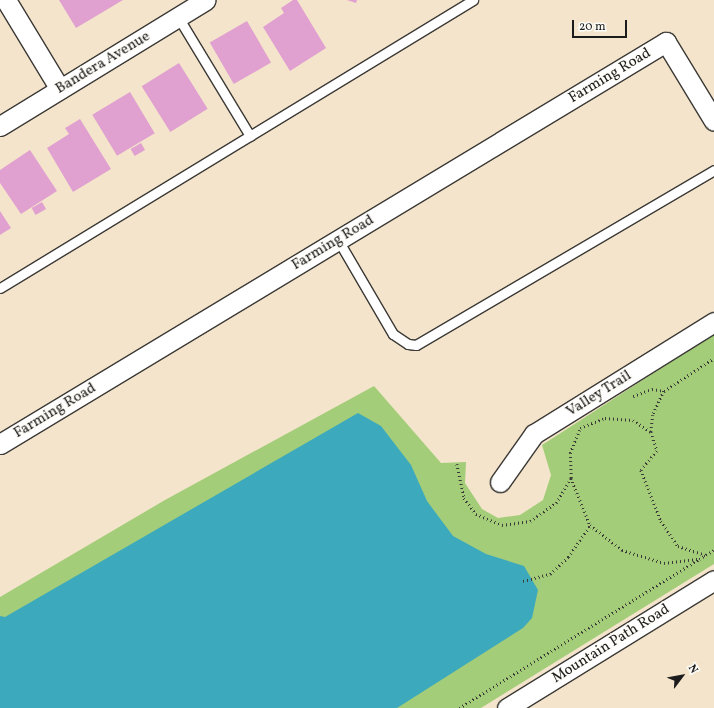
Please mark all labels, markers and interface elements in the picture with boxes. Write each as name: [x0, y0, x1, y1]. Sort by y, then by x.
scale bar: [574, 12, 629, 38]
text: 20 m: [579, 19, 606, 35]
street label: Bandera Avenue: [52, 28, 154, 98]
street label: Farming Road: [566, 44, 654, 108]
street label: Farming Road: [289, 211, 377, 275]
street label: Valley Trail: [563, 367, 635, 421]
street label: Farming Road: [11, 379, 99, 443]
street label: Mountain Path Road: [549, 601, 673, 687]
north arrow: [662, 656, 702, 696]
text: N: [684, 662, 701, 677]

